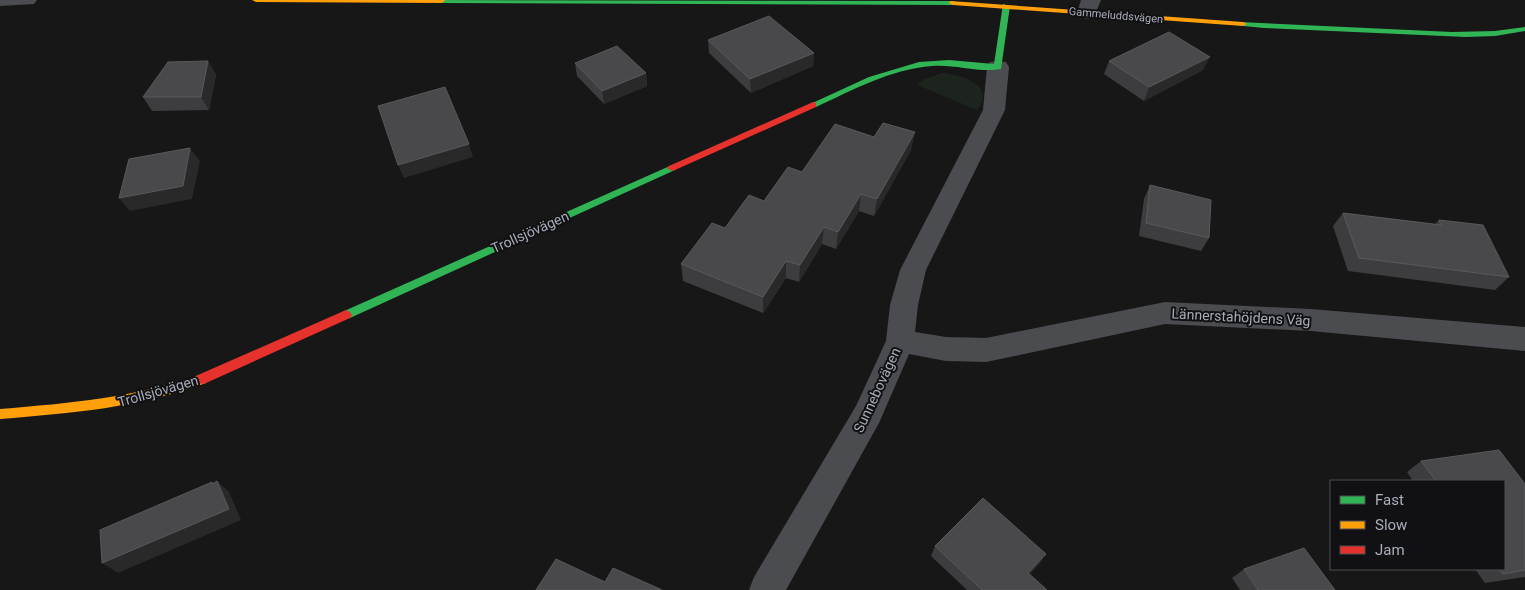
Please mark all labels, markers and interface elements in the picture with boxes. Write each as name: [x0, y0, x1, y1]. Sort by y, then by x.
street label: Gammeluddsvägen: [1068, 5, 1164, 26]
street label: Trollsjövägen: [489, 208, 571, 256]
street label: Lännerstahöjdens Väg: [1171, 305, 1311, 329]
street label: Sunnebovägen: [850, 345, 904, 435]
street label: Trollsjövägen: [116, 372, 200, 410]
legend: [1330, 480, 1505, 570]
text: Fast: [1375, 491, 1404, 509]
text: Slow: [1375, 516, 1407, 534]
text: Jam: [1375, 541, 1405, 559]

